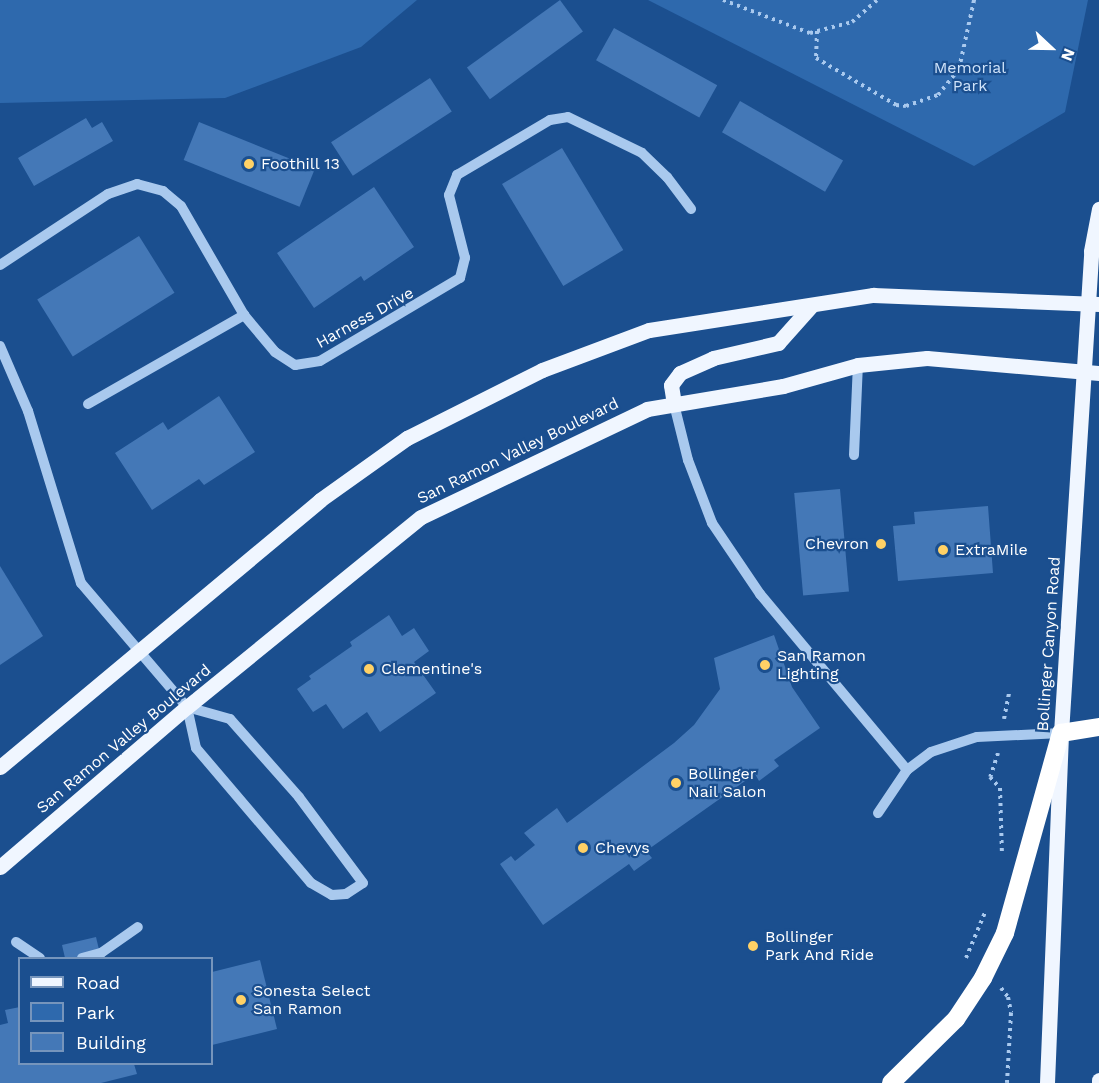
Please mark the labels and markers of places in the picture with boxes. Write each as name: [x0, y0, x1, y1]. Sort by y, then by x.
place label: Foothill 13: [261, 154, 341, 174]
marker: Foothill 13: [242, 157, 256, 171]
place label: Chevron: [805, 534, 869, 554]
marker: Chevron: [874, 537, 888, 551]
place label: ExtraMile: [955, 540, 1028, 560]
marker: ExtraMile: [936, 543, 950, 557]
place label: San Ramon Lighting: [777, 646, 866, 684]
marker: San Ramon Lighting: [758, 658, 772, 672]
place label: Clementine's: [381, 659, 482, 679]
marker: Clementine's: [362, 662, 376, 676]
place label: Bollinger Nail Salon: [688, 764, 767, 802]
marker: Bollinger Nail Salon: [669, 776, 683, 790]
place label: Chevys: [595, 838, 650, 858]
marker: Chevys: [576, 841, 590, 855]
place label: Bollinger Park And Ride: [765, 927, 875, 965]
marker: Bollinger Park And Ride: [746, 939, 760, 953]
place label: Sonesta Select San Ramon: [253, 981, 371, 1019]
marker: Sonesta Select San Ramon: [234, 993, 248, 1007]

